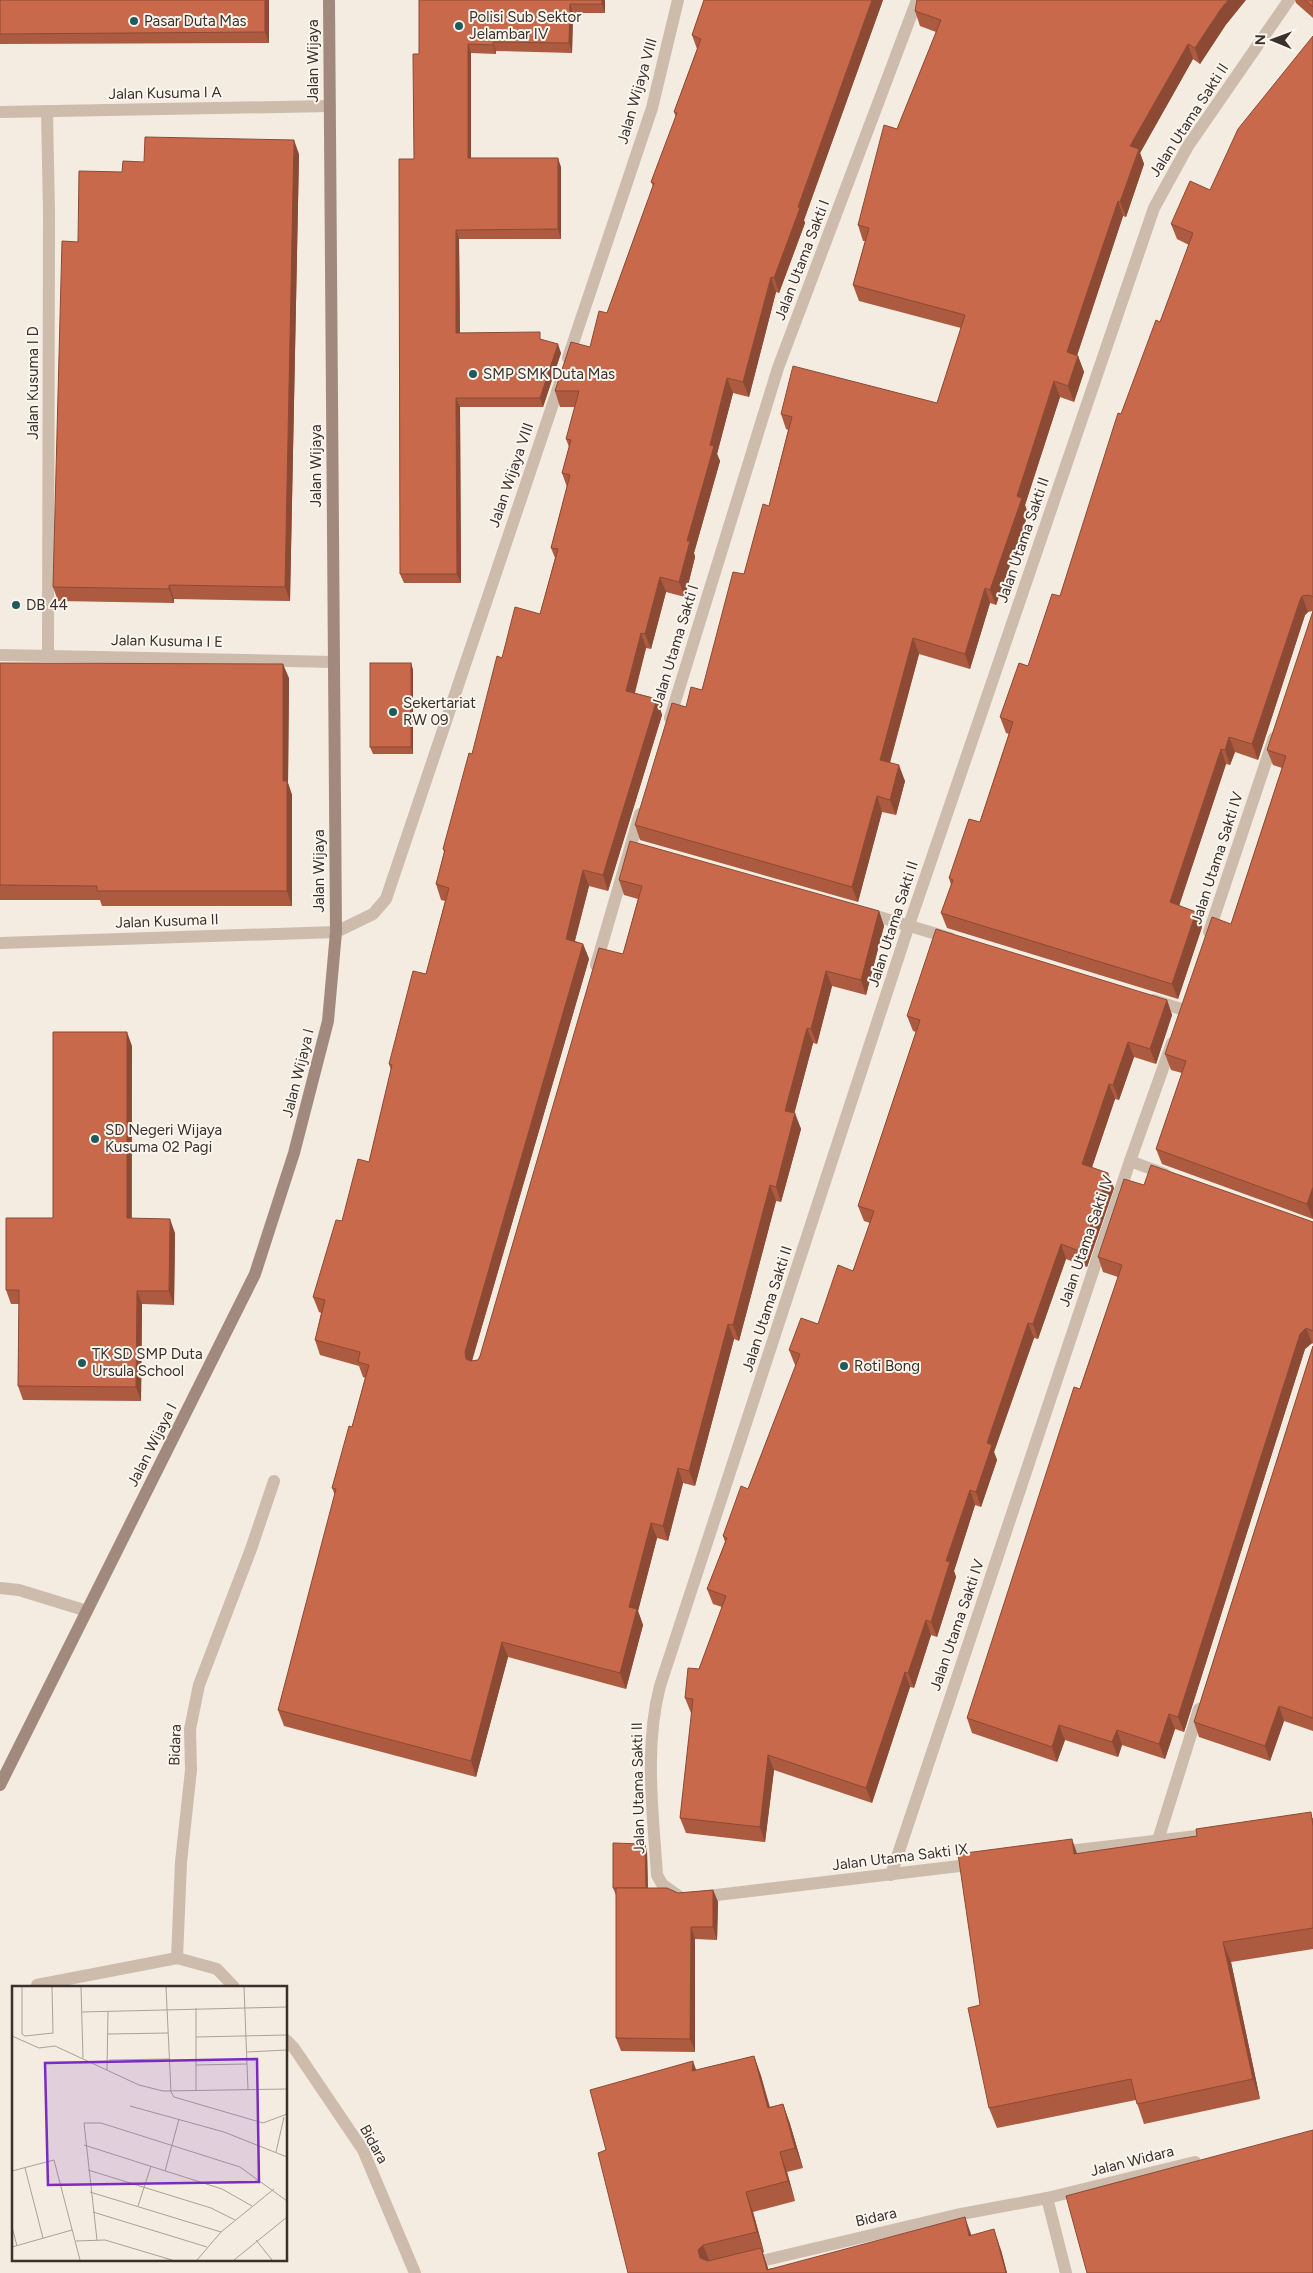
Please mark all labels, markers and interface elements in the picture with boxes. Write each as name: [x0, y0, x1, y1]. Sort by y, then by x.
place label: Polisi Sub Sektor Jelambar IV: [469, 8, 581, 43]
place label: Pasar Duta Mas: [144, 12, 247, 30]
marker: Pasar Duta Mas: [128, 15, 140, 27]
north arrow: [1248, 15, 1298, 65]
street label: Jalan Wijaya: [304, 19, 322, 103]
marker: Polisi Sub Sektor Jelambar IV: [453, 20, 465, 32]
text: N: [1252, 34, 1269, 45]
street label: Jalan Wijaya VIII: [613, 36, 661, 146]
street label: Jalan Utama Sakti II: [1146, 60, 1232, 180]
street label: Jalan Kusuma I A: [108, 83, 222, 103]
street label: Jalan Utama Sakti I: [771, 197, 833, 323]
street label: Jalan Kusuma I D: [24, 326, 42, 440]
place label: SMP SMK Duta Mas: [483, 365, 615, 383]
marker: SMP SMK Duta Mas: [467, 368, 479, 380]
street label: Jalan Wijaya VIII: [485, 420, 537, 530]
street label: Jalan Wijaya: [307, 424, 325, 508]
street label: Jalan Utama Sakti II: [993, 475, 1053, 605]
street label: Jalan Utama Sakti I: [648, 582, 702, 710]
place label: DB 44: [26, 596, 68, 614]
marker: DB 44: [10, 599, 22, 611]
street label: Jalan Kusuma I E: [111, 631, 223, 651]
place label: Sekertariat RW 09: [403, 694, 476, 729]
marker: Sekertariat RW 09: [387, 706, 399, 718]
street label: Jalan Utama Sakti IV: [1187, 789, 1247, 926]
street label: Jalan Wijaya: [310, 829, 328, 913]
street label: Jalan Utama Sakti II: [864, 859, 922, 989]
street label: Jalan Kusuma II: [115, 910, 219, 932]
street label: Jalan Wijaya I: [278, 1027, 318, 1119]
place label: SD Negeri Wijaya Kusuma 02 Pagi: [105, 1121, 222, 1156]
marker: SD Negeri Wijaya Kusuma 02 Pagi: [89, 1133, 101, 1145]
street label: Jalan Utama Sakti IV: [1055, 1172, 1117, 1309]
street label: Jalan Utama Sakti II: [738, 1244, 796, 1374]
place label: TK SD SMP Duta Ursula School: [92, 1345, 203, 1380]
marker: TK SD SMP Duta Ursula School: [76, 1357, 88, 1369]
place label: Roti Bong: [854, 1357, 920, 1375]
marker: Roti Bong: [838, 1360, 850, 1372]
street label: Jalan Wijaya I: [123, 1400, 181, 1490]
street label: Jalan Utama Sakti IV: [926, 1556, 988, 1693]
street label: Jalan Utama Sakti II: [628, 1722, 648, 1854]
street label: Bidara: [165, 1724, 185, 1766]
street label: Jalan Utama Sakti IX: [831, 1840, 970, 1874]
inset map: [12, 1986, 288, 2260]
street label: Bidara: [356, 2121, 392, 2167]
street label: Jalan Widara: [1088, 2142, 1176, 2180]
street label: Bidara: [854, 2204, 898, 2230]

